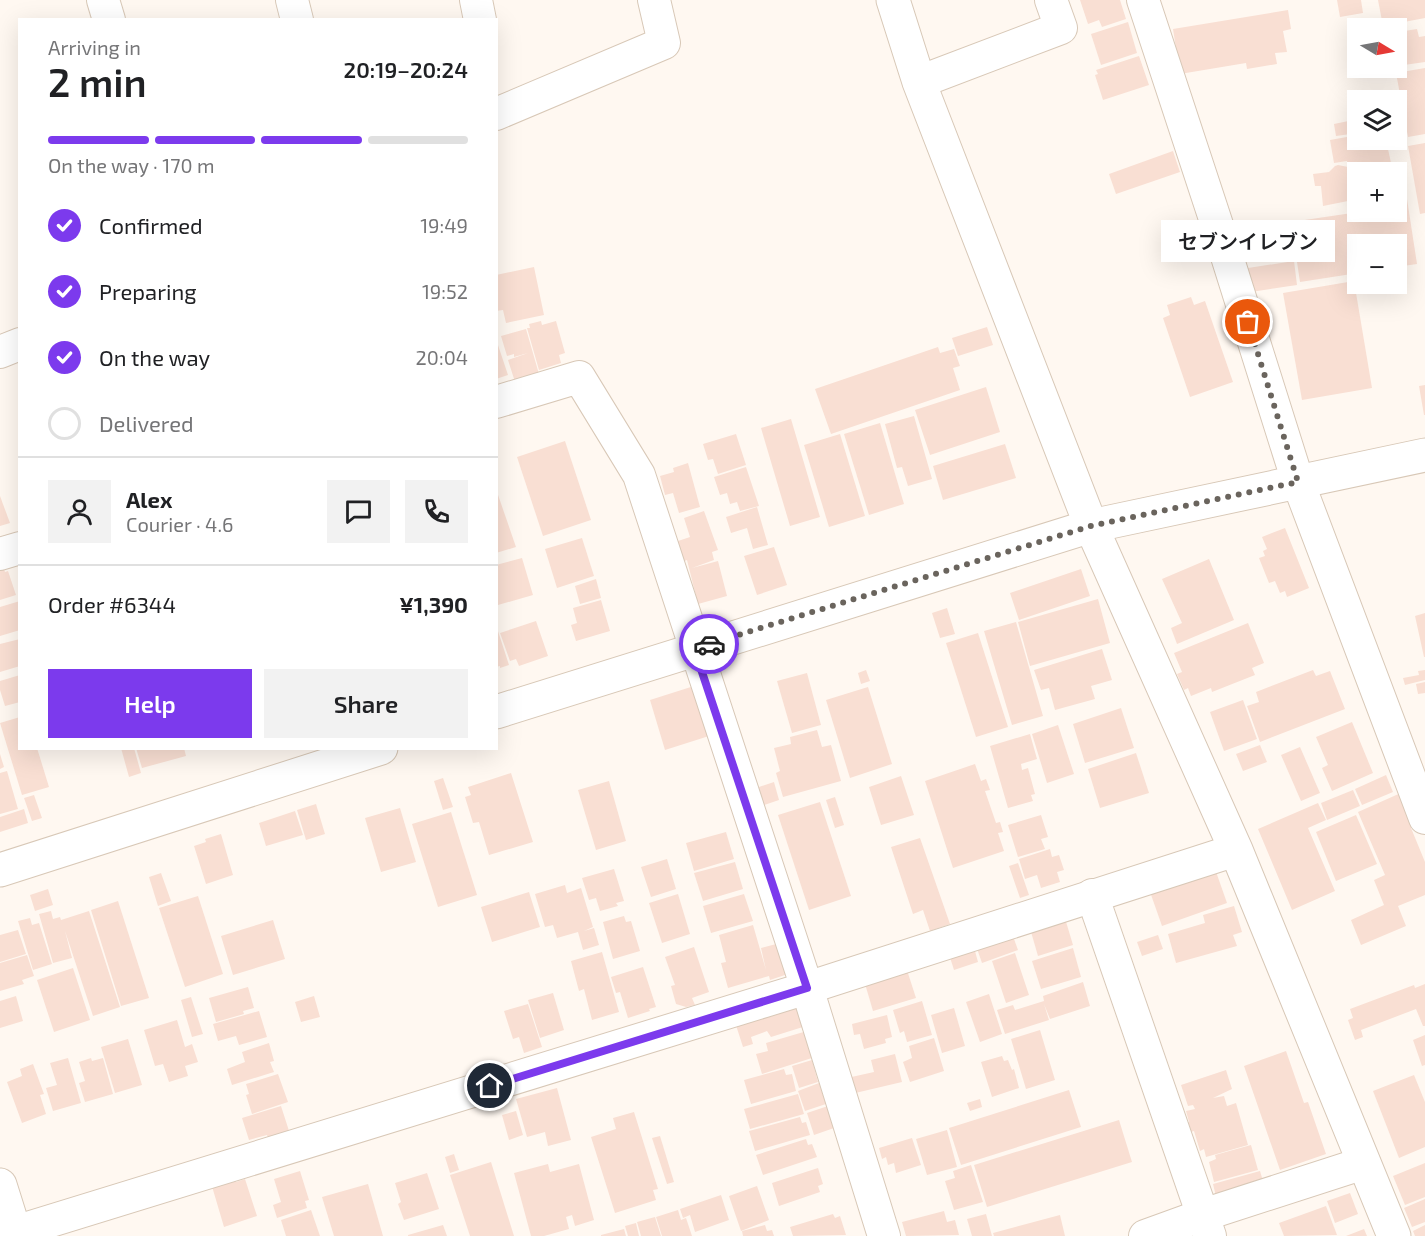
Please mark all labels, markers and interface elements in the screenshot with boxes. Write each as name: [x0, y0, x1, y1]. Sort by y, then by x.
north arrow: [1347, 18, 1407, 78]
map controls: [1347, 18, 1407, 294]
text: Arriving in: [48, 35, 141, 59]
text: 20:19–20:24: [344, 56, 468, 82]
text: 2 min: [48, 58, 147, 105]
button: layers: [1347, 90, 1407, 150]
text: On the way · 170 m: [48, 153, 215, 177]
button: +: [1347, 162, 1407, 222]
icon: check: [48, 209, 81, 242]
text: Confirmed: [99, 212, 203, 238]
text: 19:49: [420, 213, 468, 237]
callout: セブンイレブン: [1161, 220, 1335, 262]
text: セブンイレブン: [1178, 229, 1318, 253]
button: −: [1347, 234, 1407, 294]
icon: check: [48, 275, 81, 308]
text: Preparing: [99, 278, 197, 304]
text: 19:52: [422, 279, 468, 303]
pin: [1222, 296, 1273, 347]
icon: bag: [1231, 305, 1264, 338]
icon: check: [48, 341, 81, 374]
text: On the way: [99, 344, 210, 370]
text: 20:04: [416, 345, 468, 369]
text: Delivered: [99, 410, 194, 436]
button: person: [48, 480, 111, 543]
button: chat: [327, 480, 390, 543]
button: phone: [405, 480, 468, 543]
text: Alex: [126, 486, 172, 512]
text: Courier · 4.6: [126, 512, 233, 536]
text: Order #6344: [48, 591, 176, 617]
text: ¥1,390: [399, 591, 468, 617]
courier: [679, 614, 739, 674]
icon: car: [693, 628, 726, 661]
button: Help: [48, 669, 252, 738]
button: Share: [264, 669, 468, 738]
pin: [464, 1060, 515, 1111]
icon: home: [473, 1069, 506, 1102]

